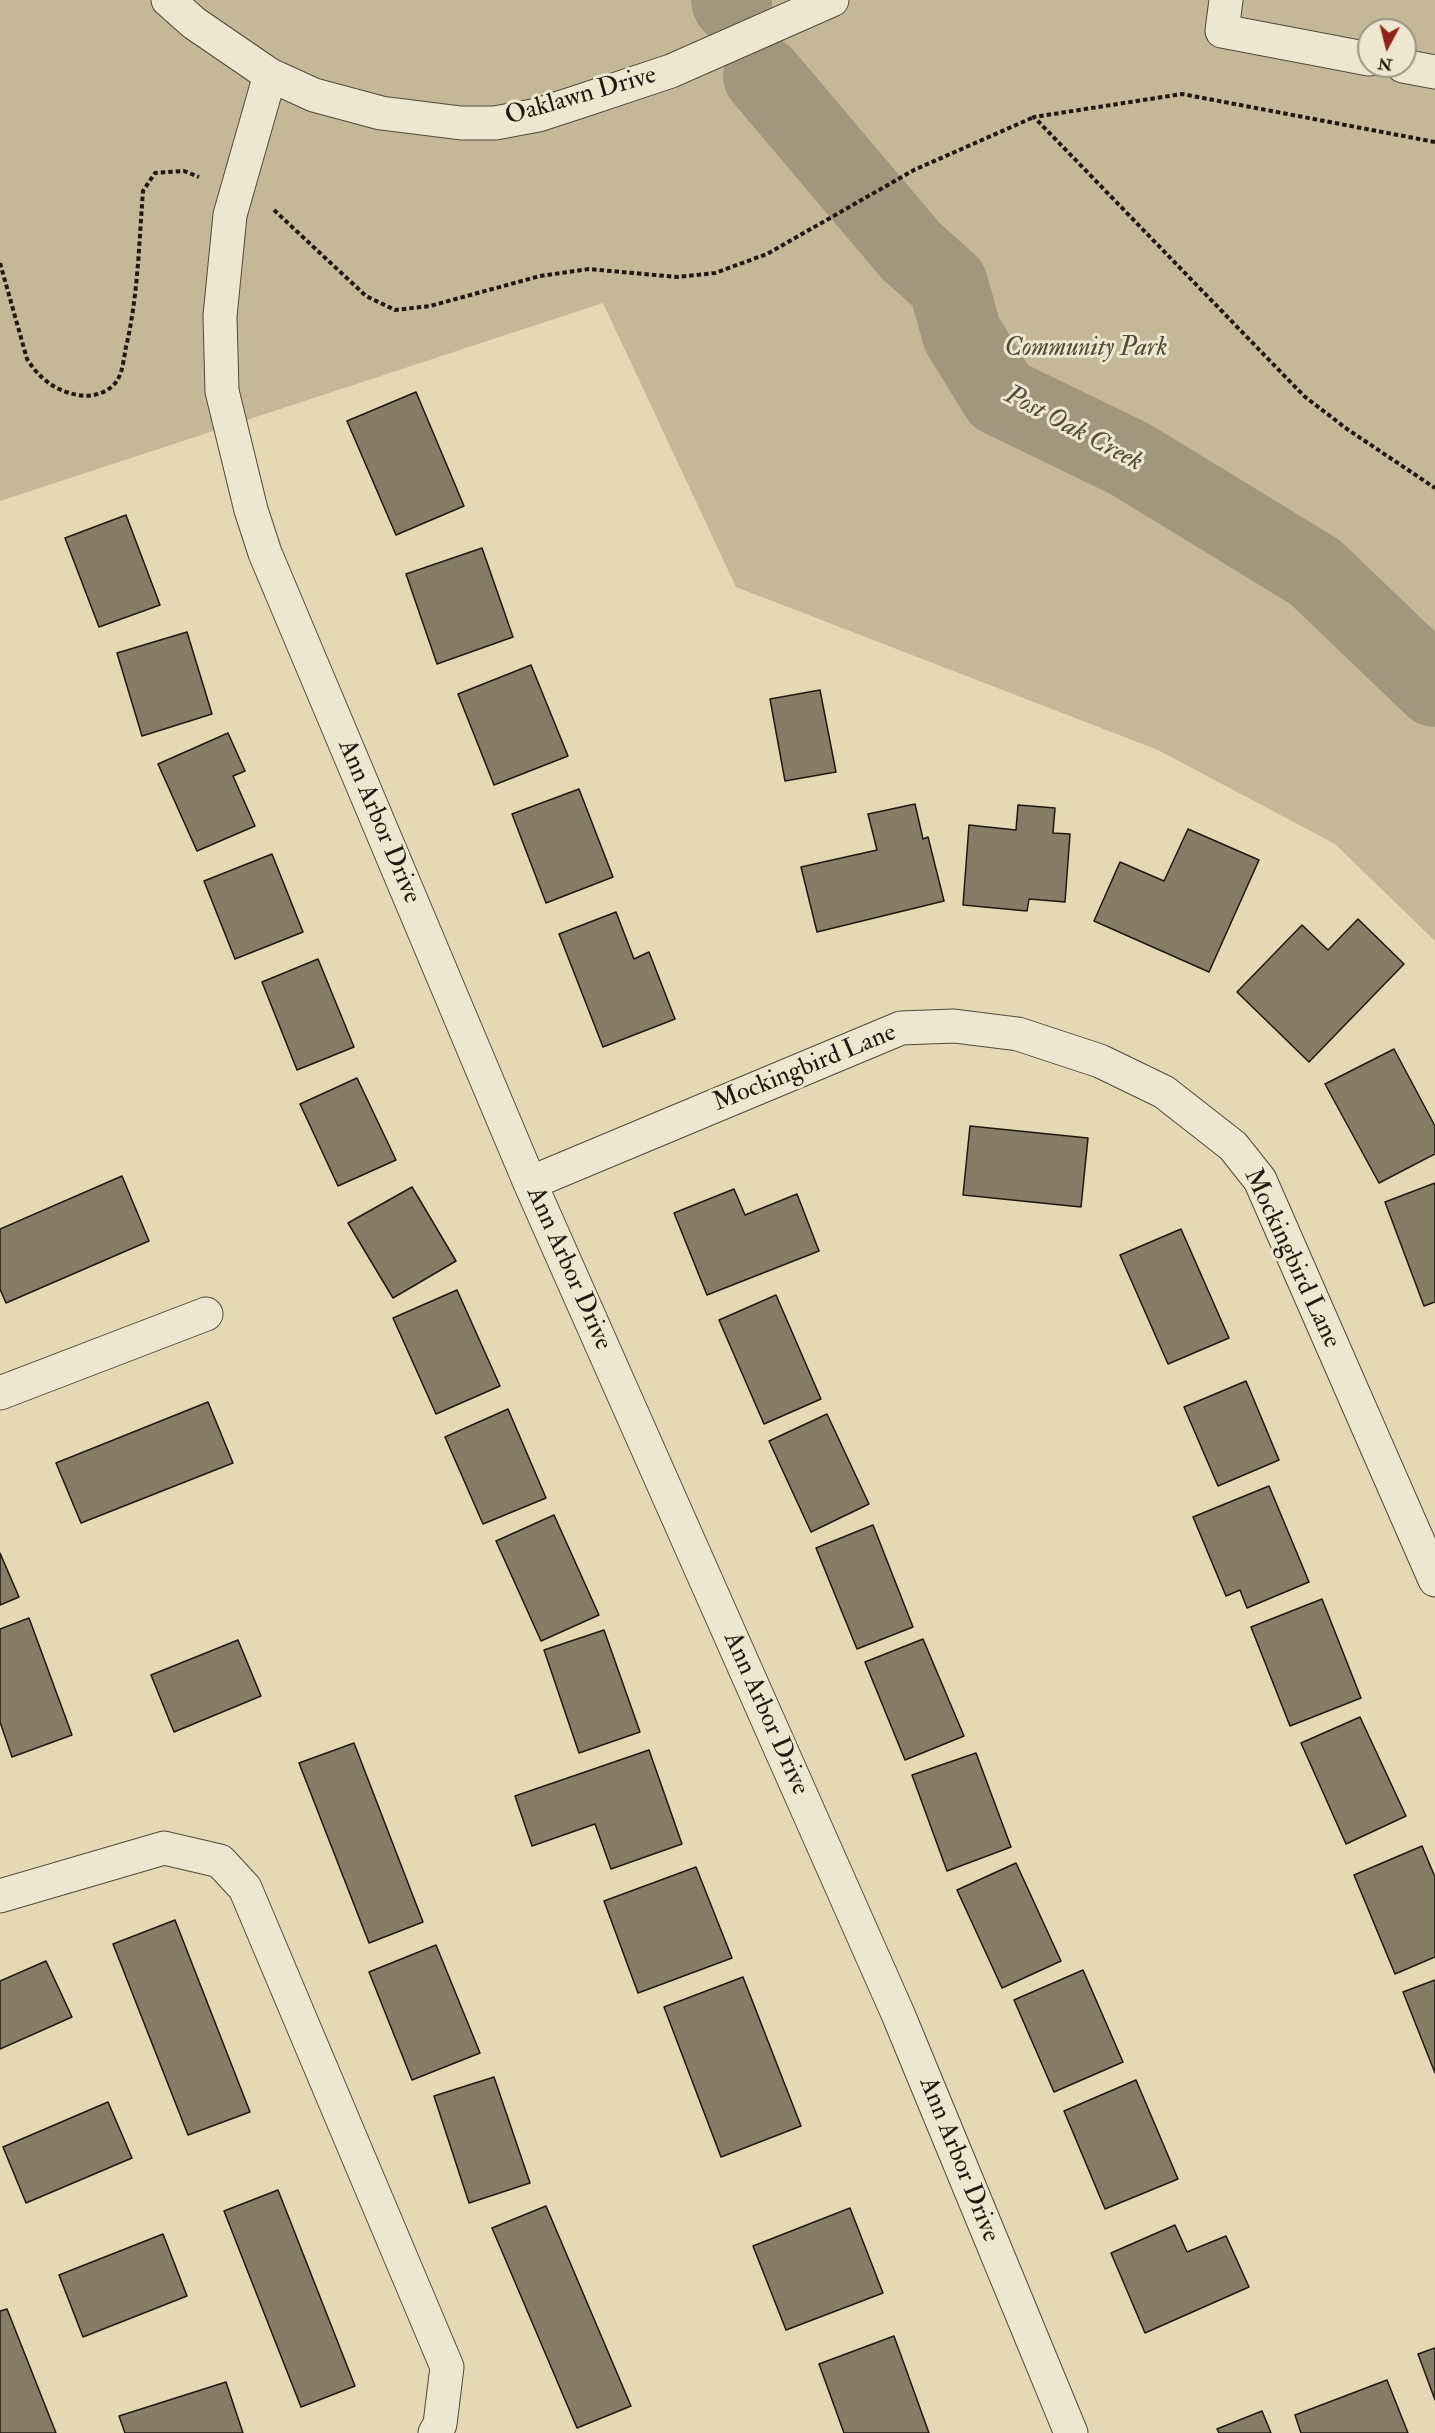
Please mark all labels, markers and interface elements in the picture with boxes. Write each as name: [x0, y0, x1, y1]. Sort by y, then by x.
north arrow: [1357, 18, 1417, 78]
text: N: [1377, 53, 1393, 75]
street label: Oaklawn Drive: [502, 61, 660, 133]
park label: Community Park: [1005, 333, 1167, 365]
water label: Post Oak Creek: [998, 380, 1148, 480]
street label: Ann Arbor Drive: [329, 735, 427, 909]
street label: Mockingbird Lane: [709, 1018, 901, 1120]
street label: Mockingbird Lane: [1236, 1164, 1346, 1354]
street label: Ann Arbor Drive: [518, 1183, 618, 1355]
street label: Ann Arbor Drive: [715, 1628, 815, 1800]
street label: Ann Arbor Drive: [911, 2073, 1005, 2247]

